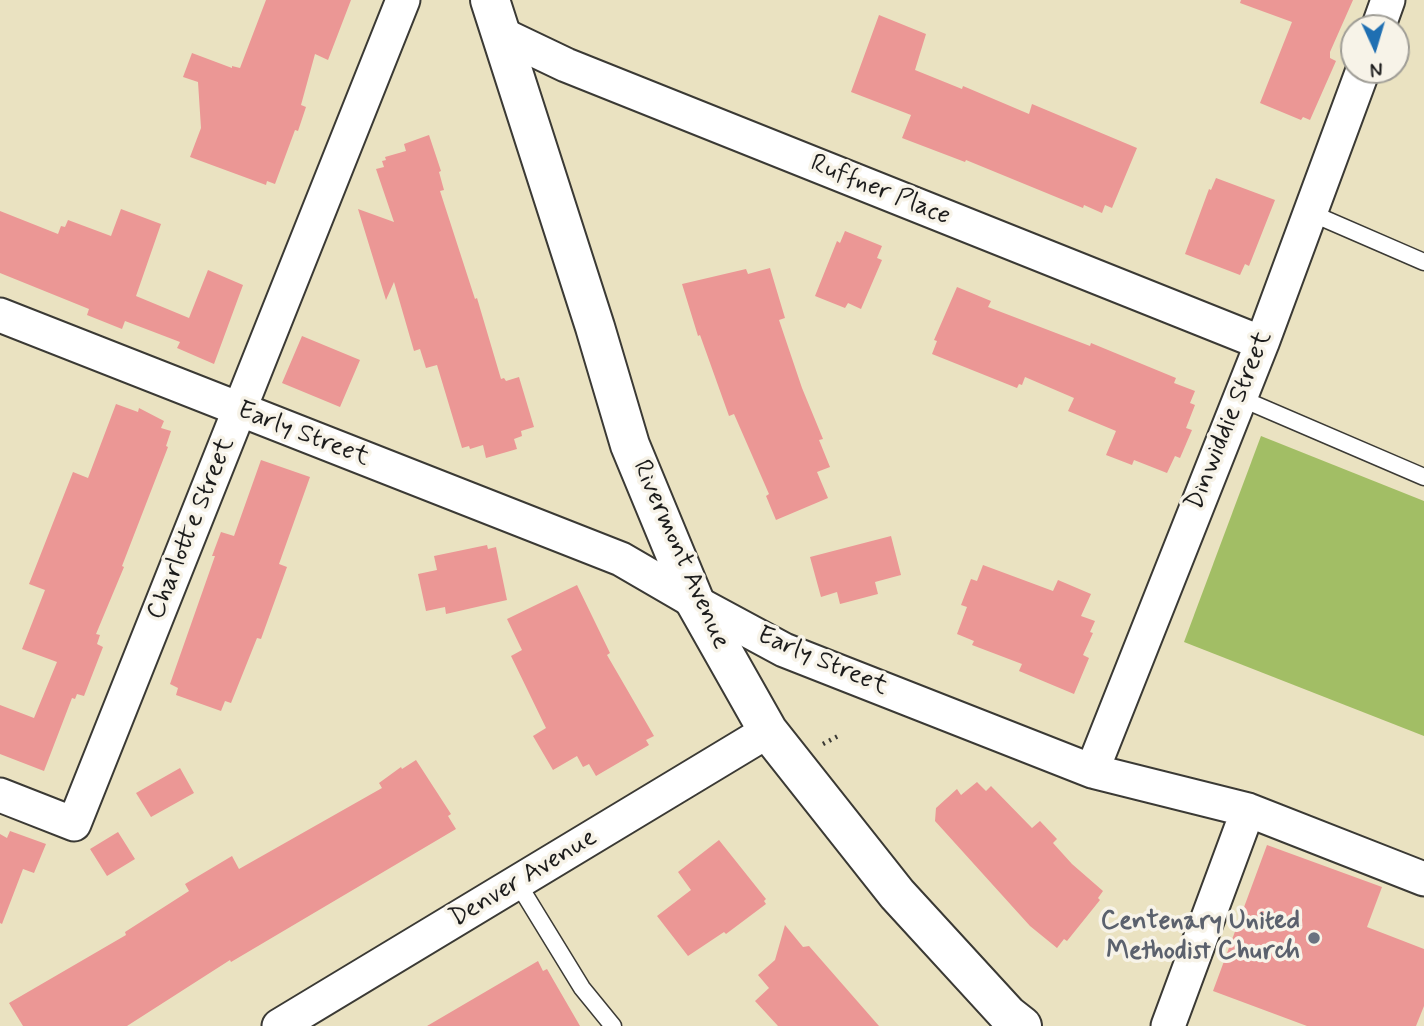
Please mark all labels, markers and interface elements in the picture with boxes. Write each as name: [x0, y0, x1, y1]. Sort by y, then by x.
north arrow: [1340, 14, 1410, 84]
text: N: [1369, 56, 1384, 81]
street label: Ruffner Place: [805, 149, 955, 233]
street label: Dinwiddie Street: [1180, 327, 1280, 515]
street label: Early Street: [233, 396, 373, 474]
street label: Charlotte Street: [141, 433, 243, 625]
street label: Rivermont Avenue: [624, 456, 736, 654]
street label: Early Street: [752, 621, 892, 703]
street label: Denver Avenue: [445, 823, 603, 935]
place label: Centenary United Methodist Church: [1101, 907, 1300, 968]
marker: Centenary United Methodist Church: [1306, 930, 1322, 946]

